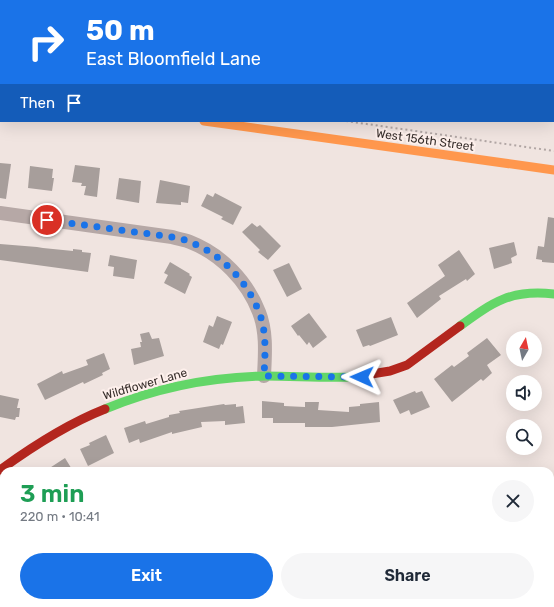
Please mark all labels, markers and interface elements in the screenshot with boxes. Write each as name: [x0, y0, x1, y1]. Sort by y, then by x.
text: 50 m: [86, 14, 155, 47]
icon: right: [20, 16, 72, 68]
text: East Bloomfield Lane: [86, 48, 261, 70]
icon: arrive: [63, 92, 85, 114]
text: Then: [20, 94, 55, 112]
street label: West 156th Street: [375, 126, 475, 154]
pin: [30, 203, 64, 237]
icon: arrive: [36, 209, 58, 231]
north arrow: [506, 331, 542, 367]
map controls: [506, 331, 542, 455]
position arrow: [341, 356, 383, 398]
street label: Wildflower Lane: [101, 365, 189, 403]
button: sound: [506, 375, 542, 411]
button: search: [506, 419, 542, 455]
text: 3 min: [20, 480, 84, 508]
button: close: [492, 480, 534, 522]
text: 220 m · 10:41: [20, 509, 99, 524]
button: Exit: [20, 553, 273, 599]
button: Share: [281, 553, 534, 599]

